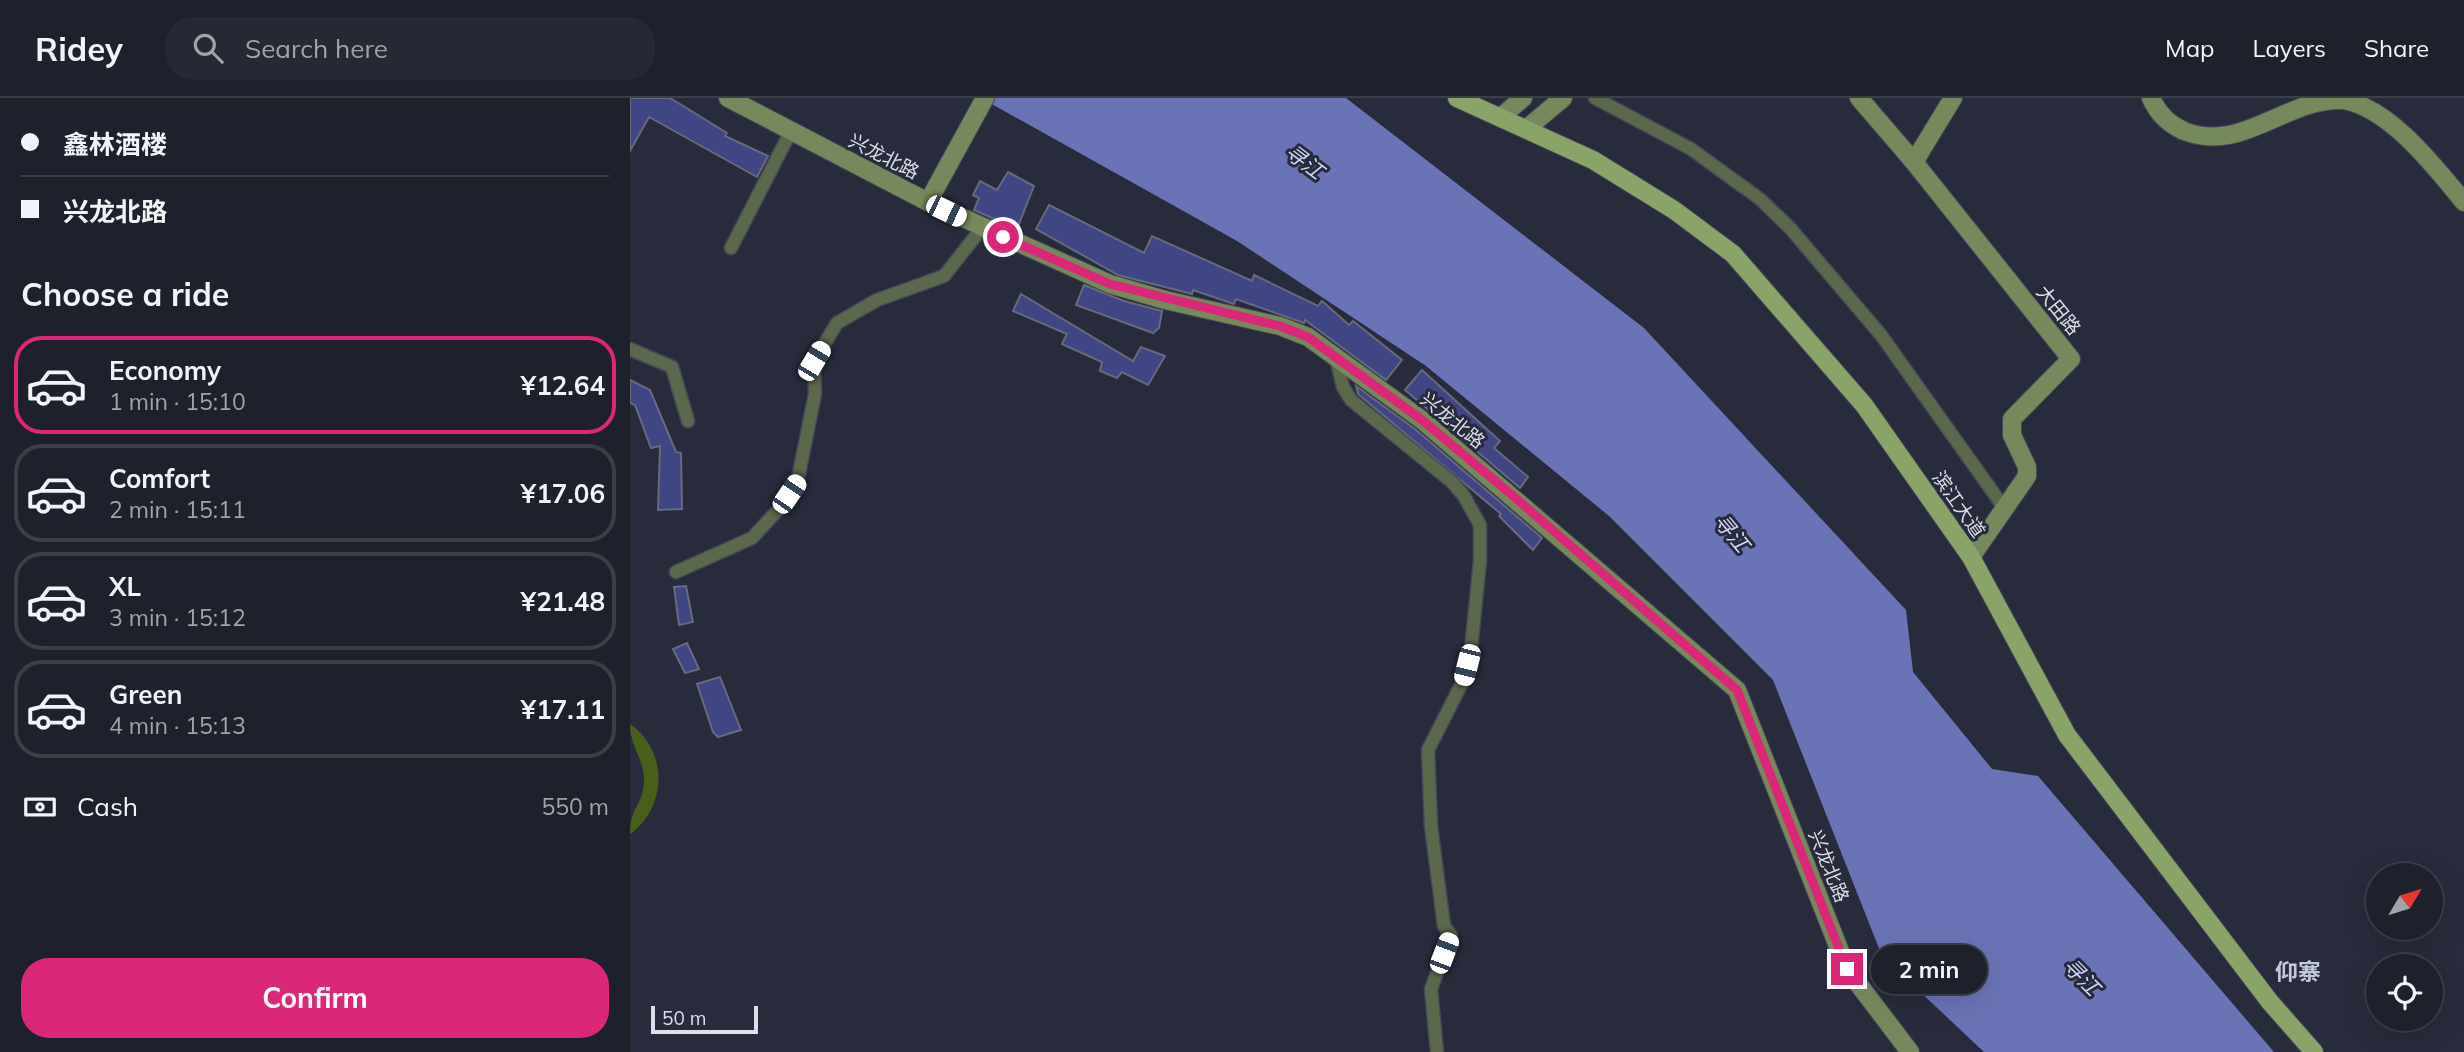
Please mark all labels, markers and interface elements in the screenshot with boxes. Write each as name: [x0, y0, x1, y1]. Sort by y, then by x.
search box: [165, 17, 655, 80]
text: Ridey: [35, 28, 123, 69]
icon: search: [189, 29, 227, 67]
text: Search here: [245, 32, 388, 65]
text: Map: [2165, 33, 2214, 63]
text: Layers: [2252, 33, 2326, 63]
text: Share: [2364, 33, 2429, 63]
text: 鑫林酒楼: [63, 128, 167, 161]
street label: 兴龙北路: [845, 128, 923, 184]
water label: 寻江: [1280, 138, 1331, 185]
car: [923, 192, 970, 230]
text: 兴龙北路: [63, 195, 167, 228]
route start: [987, 221, 1019, 253]
text: Choose a ride: [21, 274, 229, 314]
street label: 大田路: [2032, 280, 2086, 340]
car: [795, 338, 834, 384]
icon: car: [25, 354, 88, 417]
text: Economy: [109, 354, 221, 387]
text: ¥12.64: [521, 369, 605, 402]
text: 1 min · 15:10: [109, 387, 246, 416]
street label: 兴龙北路: [1416, 387, 1490, 453]
icon: car: [25, 462, 88, 525]
text: Comfort: [109, 462, 210, 495]
street label: 滨江大道: [1927, 466, 1991, 542]
car: [769, 471, 810, 517]
text: ¥17.06: [521, 477, 605, 510]
text: 2 min · 15:11: [109, 495, 246, 524]
water label: 寻江: [1708, 508, 1757, 558]
icon: car: [25, 570, 88, 633]
text: XL: [109, 570, 141, 603]
text: ¥21.48: [521, 585, 605, 618]
text: 3 min · 15:12: [109, 603, 246, 632]
car: [1452, 642, 1483, 688]
icon: car: [25, 678, 88, 741]
text: Green: [109, 678, 182, 711]
text: ¥17.11: [521, 693, 605, 726]
text: 4 min · 15:13: [109, 711, 246, 740]
icon: cash: [21, 788, 59, 826]
text: Cash: [77, 790, 138, 823]
text: 550 m: [541, 792, 609, 821]
street label: 兴龙北路: [1804, 826, 1854, 906]
north arrow: [2366, 863, 2443, 940]
map controls: [2366, 863, 2443, 1031]
car: [1427, 930, 1462, 976]
callout: 2 min: [1872, 944, 1987, 994]
water label: 寻江: [2058, 952, 2107, 1002]
route end: [1831, 953, 1863, 985]
button: locate: [2366, 954, 2443, 1031]
text: 2 min: [1899, 955, 1959, 984]
district label: 仰寨: [2275, 957, 2321, 986]
button: Confirm: [21, 958, 609, 1038]
scale bar: [651, 1003, 758, 1035]
text: 50 m: [662, 1006, 706, 1030]

